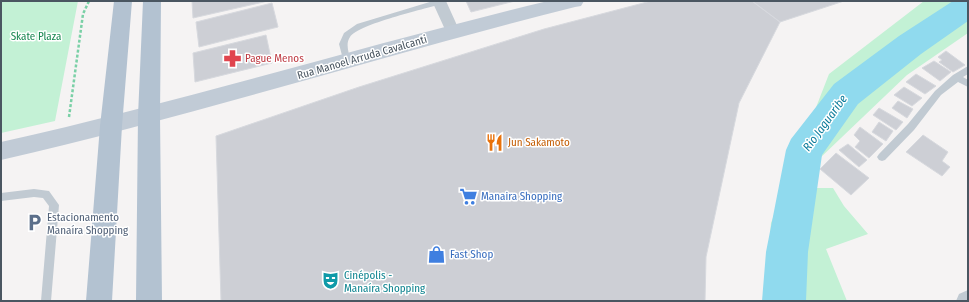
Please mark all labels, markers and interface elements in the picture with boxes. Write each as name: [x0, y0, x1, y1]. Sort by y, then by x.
park label: Skate Plaza: [11, 30, 61, 43]
street label: Rua Manoel Arruda Cavalcanti: [296, 33, 429, 82]
pharmacy icon: Pague Menos: [222, 48, 242, 68]
place label: Pague Menos: [245, 52, 304, 65]
water label: Rio Jaguaribe: [800, 92, 850, 154]
restaurant icon: Jun Sakamoto: [485, 132, 505, 152]
place label: Jun Sakamoto: [508, 136, 570, 149]
supermarket icon: Manaira Shopping: [458, 186, 478, 206]
place label: Manaira Shopping: [481, 190, 563, 203]
place label: Estacionamento Manaíra Shopping: [47, 211, 129, 237]
parking icon: Estacionamento Manaíra Shopping: [24, 213, 44, 233]
shop icon: Fast Shop: [427, 244, 447, 264]
place label: Fast Shop: [450, 248, 493, 261]
place label: Cinépolis - Manaíra Shopping: [344, 269, 426, 295]
theatre icon: Cinépolis - Manaíra Shopping: [321, 271, 341, 291]

